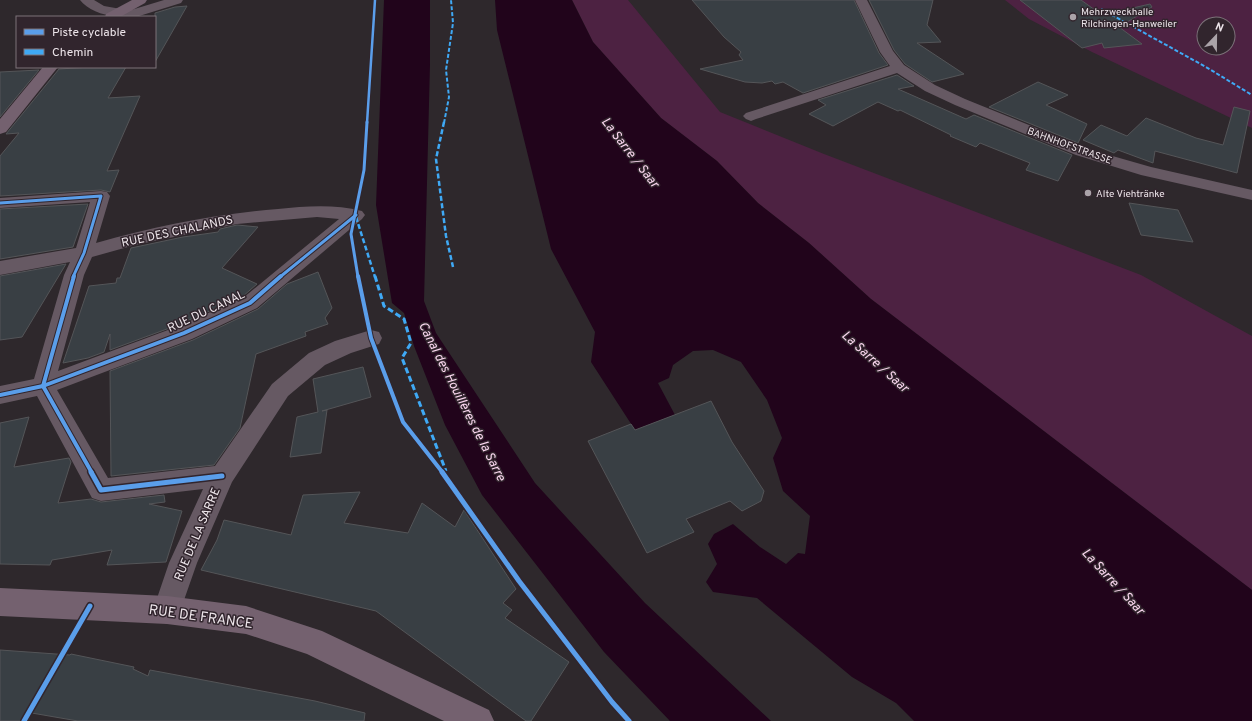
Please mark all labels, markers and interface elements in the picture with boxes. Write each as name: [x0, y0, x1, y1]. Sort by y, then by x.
place label: Mehrzweckhalle Rilchingen-Hanweiler: [1081, 6, 1177, 31]
marker: Mehrzweckhalle Rilchingen-Hanweiler: [1068, 12, 1078, 22]
legend: [16, 16, 156, 68]
north arrow: [1196, 16, 1236, 56]
text: N: [1213, 20, 1226, 36]
text: Piste cyclable: [52, 25, 126, 41]
text: Chemin: [52, 45, 93, 61]
water label: La Sarre / Saar: [597, 115, 663, 192]
street label: BAHNHOFSTRASSE: [1025, 125, 1114, 168]
marker: Alte Viehtränke: [1083, 188, 1093, 198]
place label: Alte Viehtränke: [1096, 188, 1165, 201]
street label: RUE DES CHALANDS: [120, 212, 234, 252]
street label: RUE DU CANAL: [165, 287, 248, 337]
water label: Canal des Houillères de la Sarre: [414, 320, 509, 484]
water label: La Sarre / Saar: [838, 328, 912, 398]
street label: RUE DE LA SARRE: [171, 485, 225, 583]
water label: La Sarre / Saar: [1078, 546, 1148, 620]
street label: RUE DE FRANCE: [148, 602, 254, 633]

